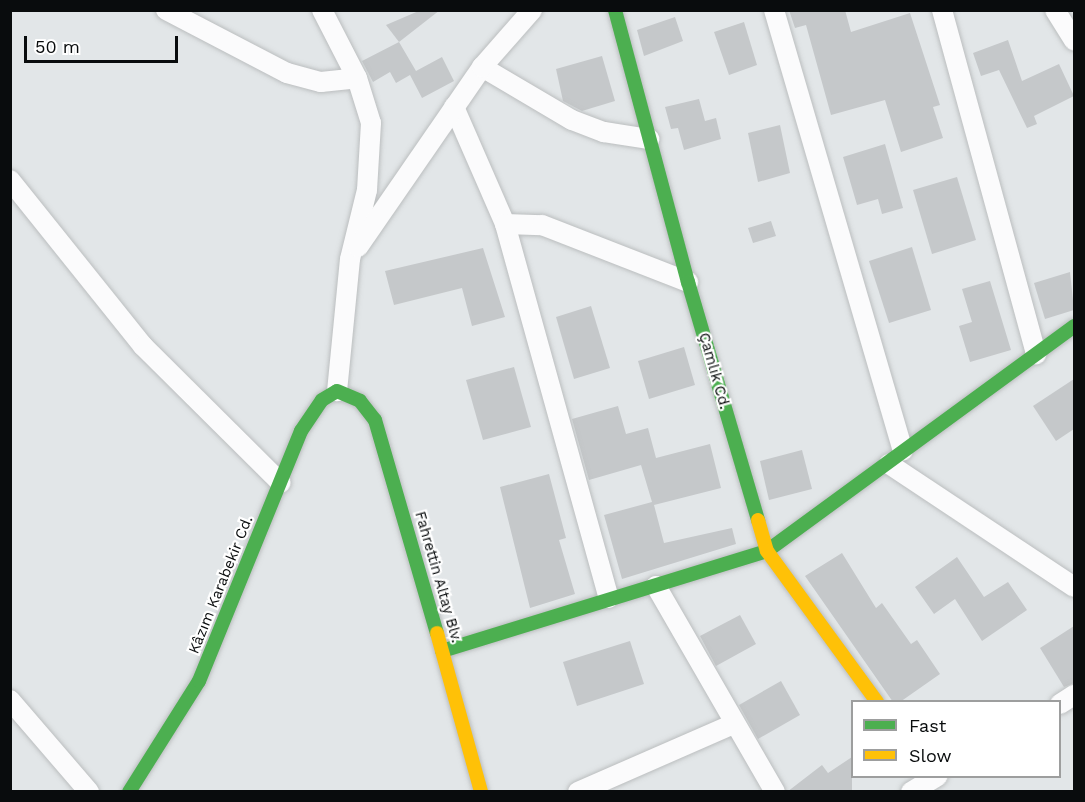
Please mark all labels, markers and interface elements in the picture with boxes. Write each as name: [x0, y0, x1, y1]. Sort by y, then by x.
scale bar: [27, 24, 182, 62]
text: 50 m: [35, 36, 80, 57]
street label: Çamlık Cd.: [694, 331, 734, 411]
street label: Fahrettin Altay Blv.: [411, 509, 465, 645]
street label: Kâzım Karabekir Cd.: [185, 513, 257, 657]
legend: [851, 700, 1061, 778]
text: Fast: [909, 715, 946, 736]
text: Slow: [909, 745, 952, 766]

